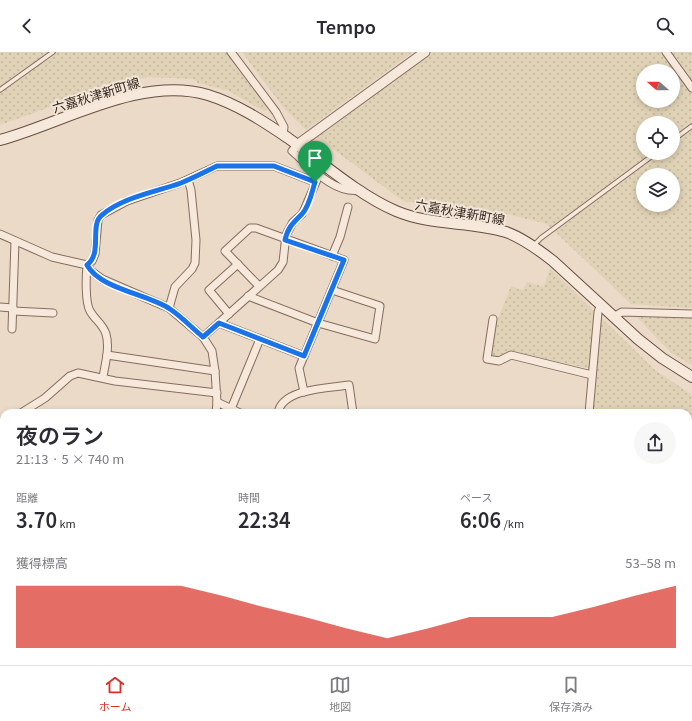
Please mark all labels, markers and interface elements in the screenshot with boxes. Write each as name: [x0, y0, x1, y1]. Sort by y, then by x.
text: Tempo: [316, 13, 376, 39]
icon: back: [16, 15, 38, 37]
icon: search: [654, 15, 676, 37]
north arrow: [636, 64, 680, 108]
map controls: [636, 64, 680, 212]
street label: 六嘉秋津新町線: [50, 72, 142, 117]
button: locate: [636, 116, 680, 160]
pin: [298, 141, 332, 182]
icon: arrive: [304, 147, 326, 169]
button: layers: [636, 168, 680, 212]
street label: 六嘉秋津新町線: [414, 194, 507, 229]
text: 夜のラン: [16, 418, 104, 450]
button: share: [634, 422, 676, 464]
text: 21:13 · 5 × 740 m: [16, 449, 124, 468]
text: 距離: [16, 489, 38, 505]
text: 時間: [238, 489, 260, 505]
text: ペース: [460, 489, 492, 505]
text: 3.70: [16, 505, 57, 534]
text: 22:34: [238, 505, 291, 534]
text: 6:06: [460, 505, 501, 534]
text: km: [57, 515, 76, 531]
text: /km: [501, 515, 524, 531]
text: 獲得標高: [16, 553, 68, 572]
text: 53–58 m: [625, 553, 676, 572]
tab: ホーム: [99, 674, 132, 714]
tab: 地図: [329, 674, 351, 714]
tab: 保存済み: [549, 674, 593, 714]

